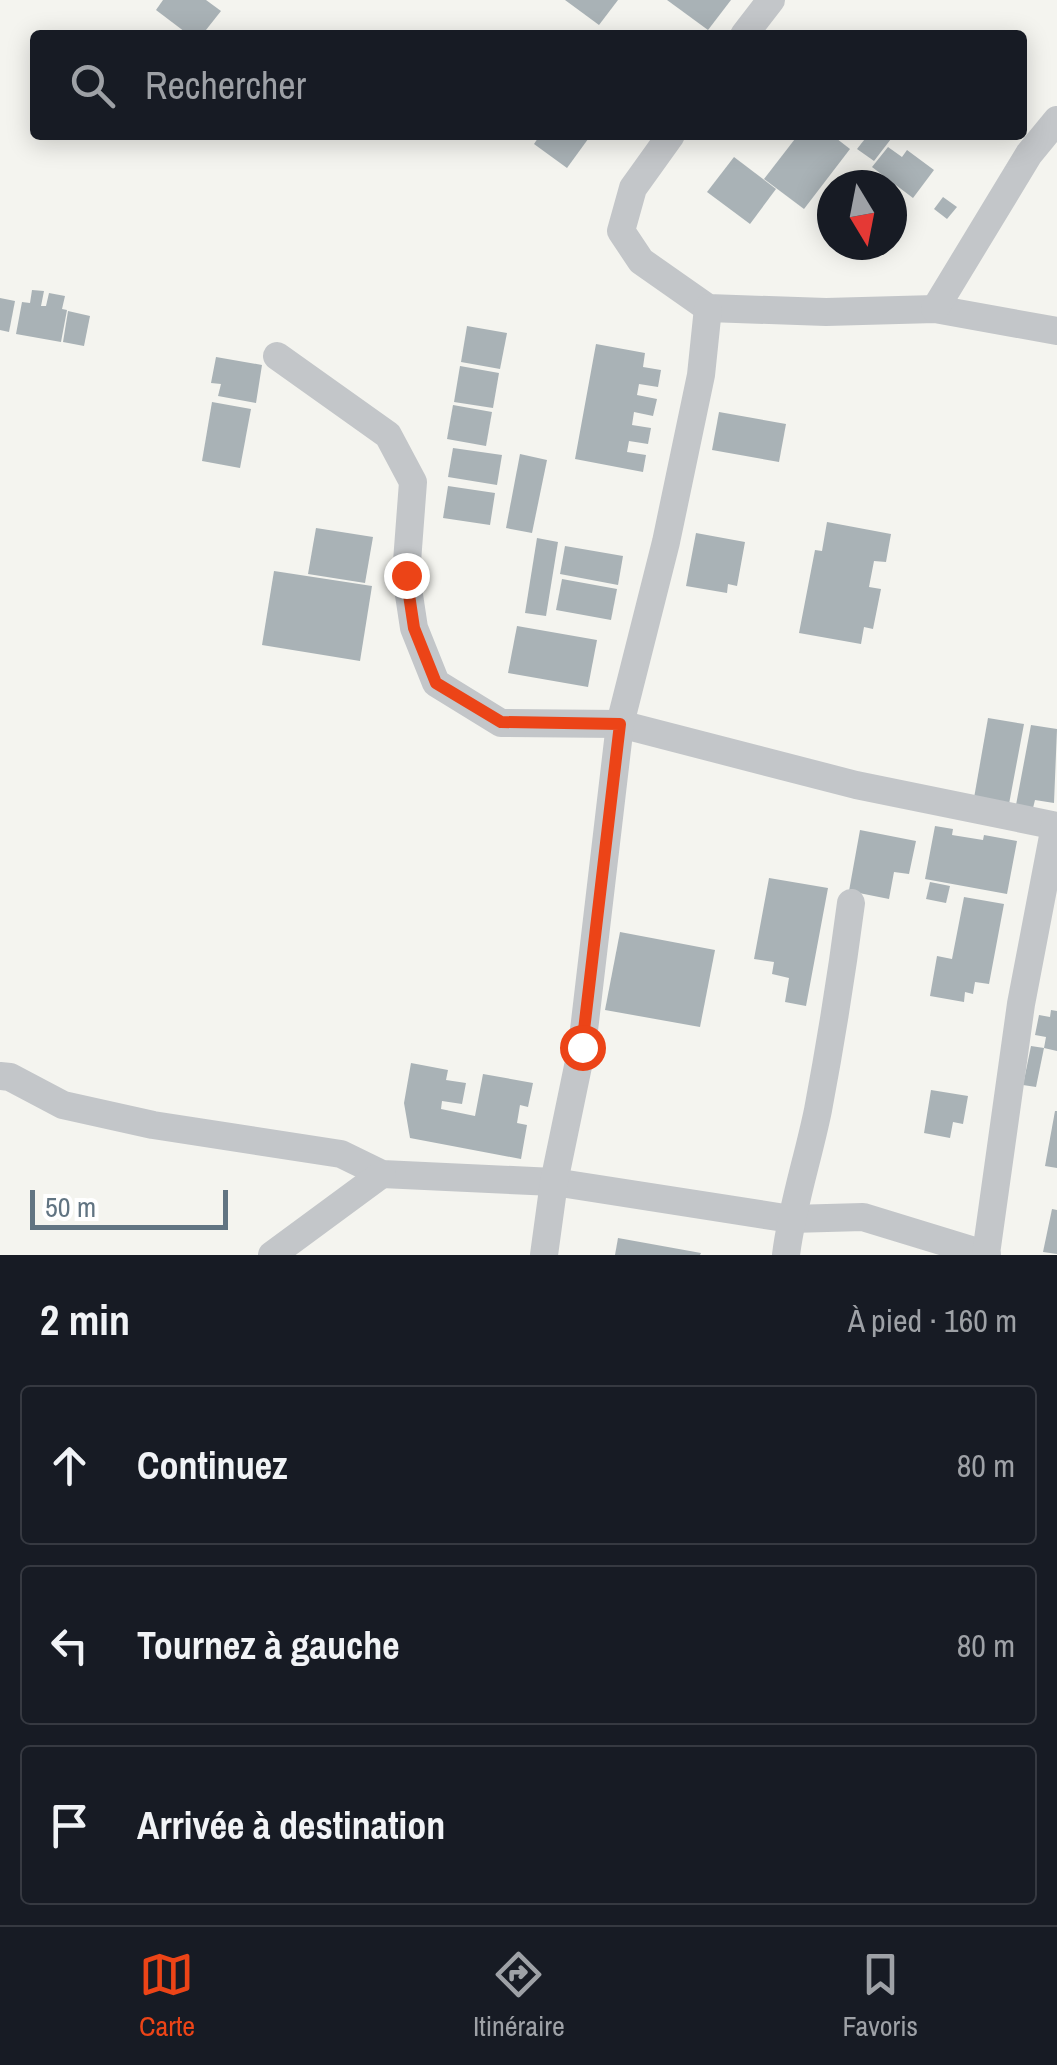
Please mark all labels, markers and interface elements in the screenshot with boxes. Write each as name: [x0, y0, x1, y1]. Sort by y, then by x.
search box: [30, 30, 1027, 140]
icon: search: [65, 58, 120, 113]
text: Rechercher: [145, 60, 306, 111]
north arrow: [817, 170, 907, 260]
route end: [384, 553, 430, 599]
route start: [560, 1025, 606, 1071]
scale bar: [30, 1185, 228, 1230]
text: 50 m: [45, 1188, 96, 1226]
text: 2 min: [40, 1292, 130, 1348]
text: À pied · 160 m: [848, 1299, 1017, 1342]
icon: ahead: [42, 1438, 97, 1493]
text: Continuez: [137, 1440, 288, 1491]
text: 80 m: [957, 1444, 1015, 1487]
icon: left: [42, 1618, 97, 1673]
text: Tournez à gauche: [137, 1620, 400, 1671]
text: 80 m: [957, 1624, 1015, 1667]
icon: arrive: [42, 1798, 97, 1853]
text: Arrivée à destination: [137, 1800, 445, 1851]
tab: Carte: [139, 1947, 195, 2045]
tab: Itinéraire: [473, 1947, 565, 2045]
tab: Favoris: [843, 1947, 918, 2045]

